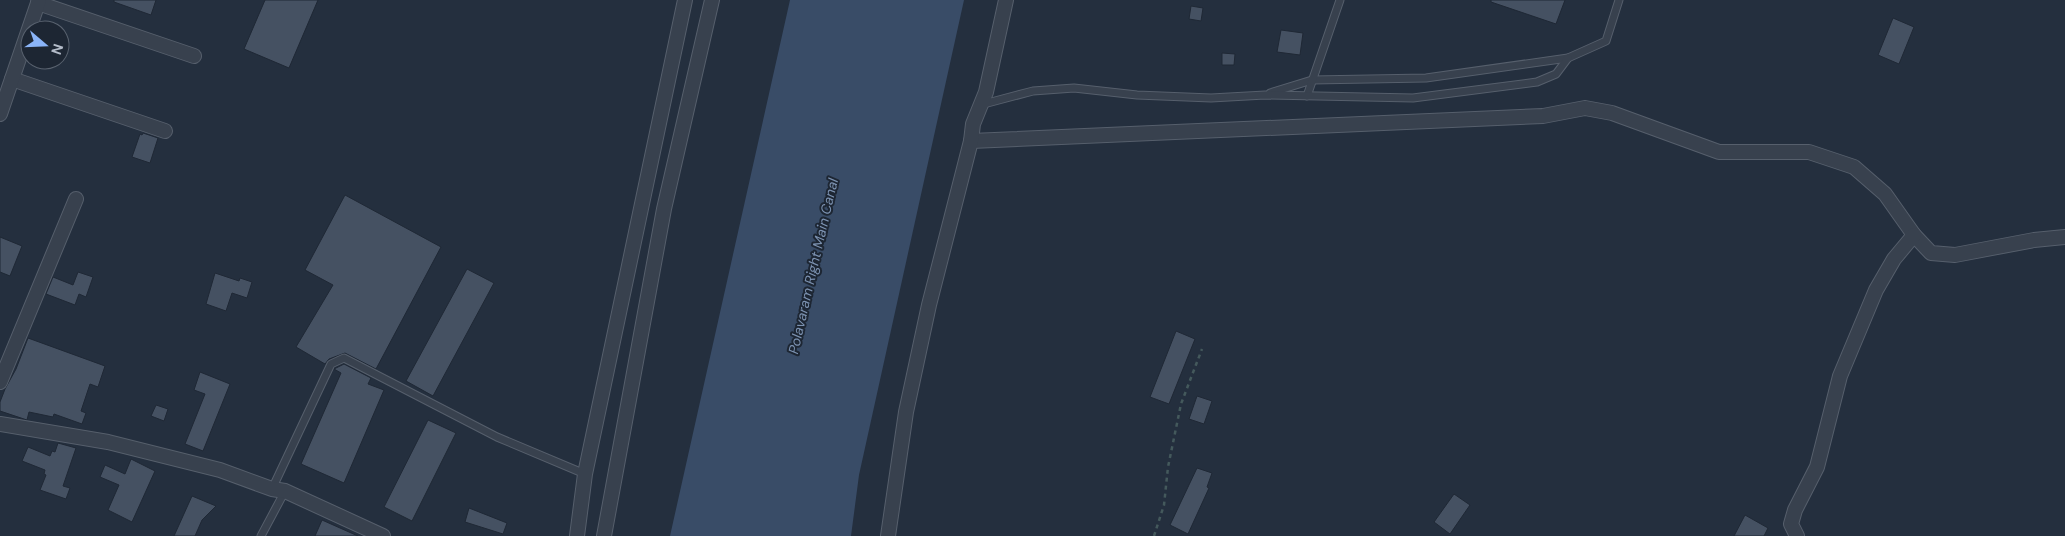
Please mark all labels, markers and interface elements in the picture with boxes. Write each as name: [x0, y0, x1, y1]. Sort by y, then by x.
north arrow: [20, 20, 70, 70]
text: N: [47, 41, 67, 57]
water label: Polavaram Right Main Canal: [784, 176, 842, 356]

